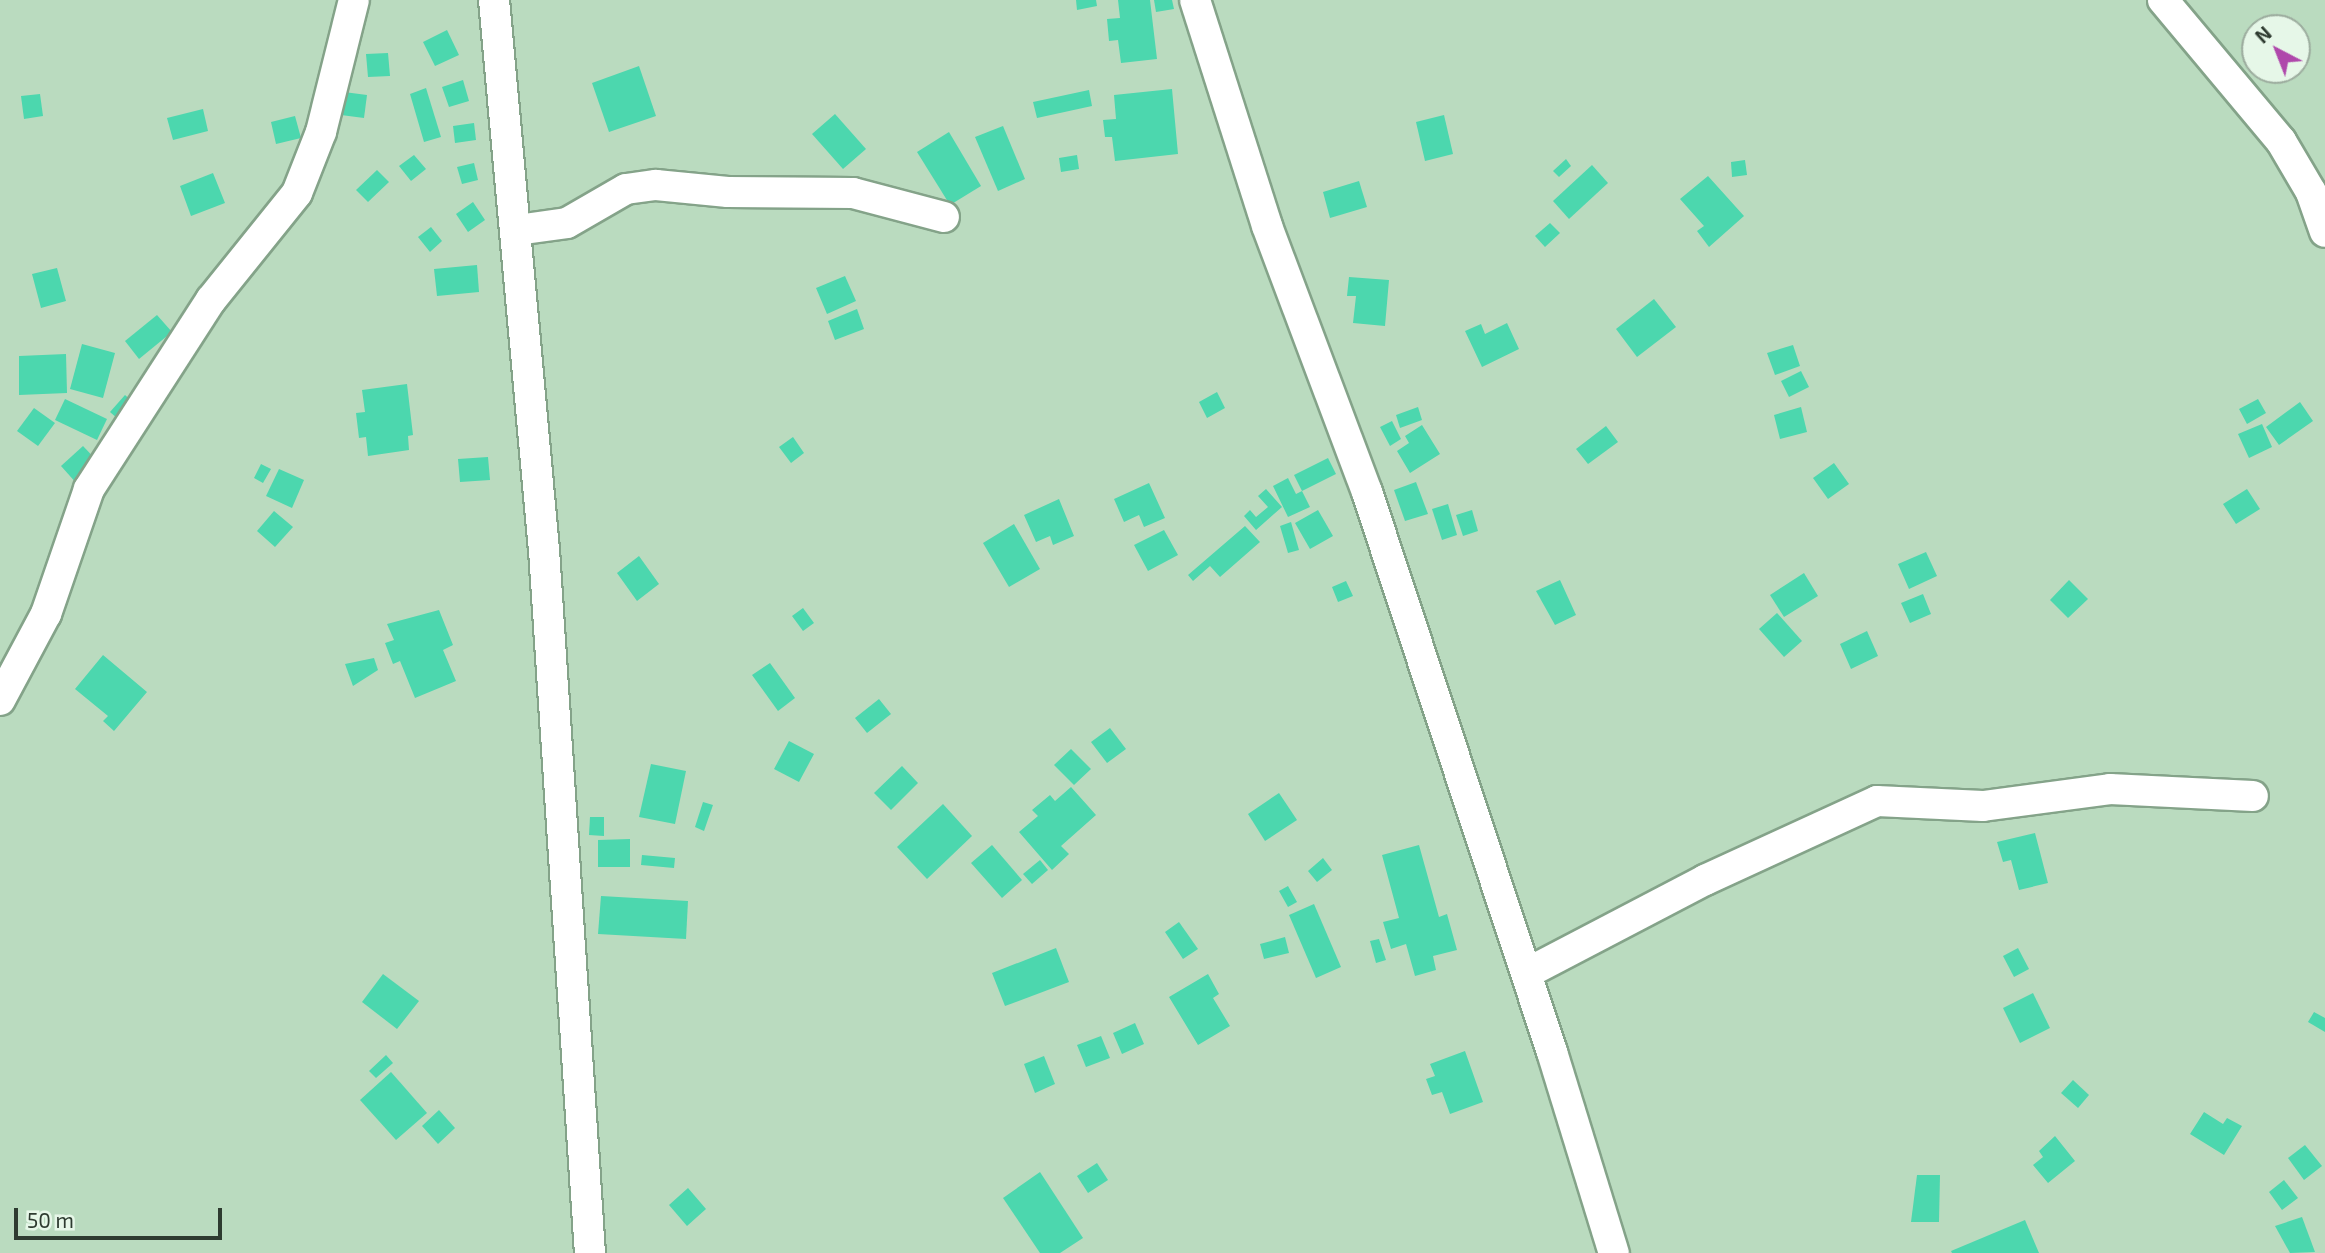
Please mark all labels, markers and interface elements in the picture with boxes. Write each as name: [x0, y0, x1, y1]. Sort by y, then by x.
north arrow: [2241, 14, 2311, 84]
text: N: [2250, 21, 2276, 48]
scale bar: [18, 1194, 226, 1238]
text: 50 m: [27, 1207, 74, 1232]

